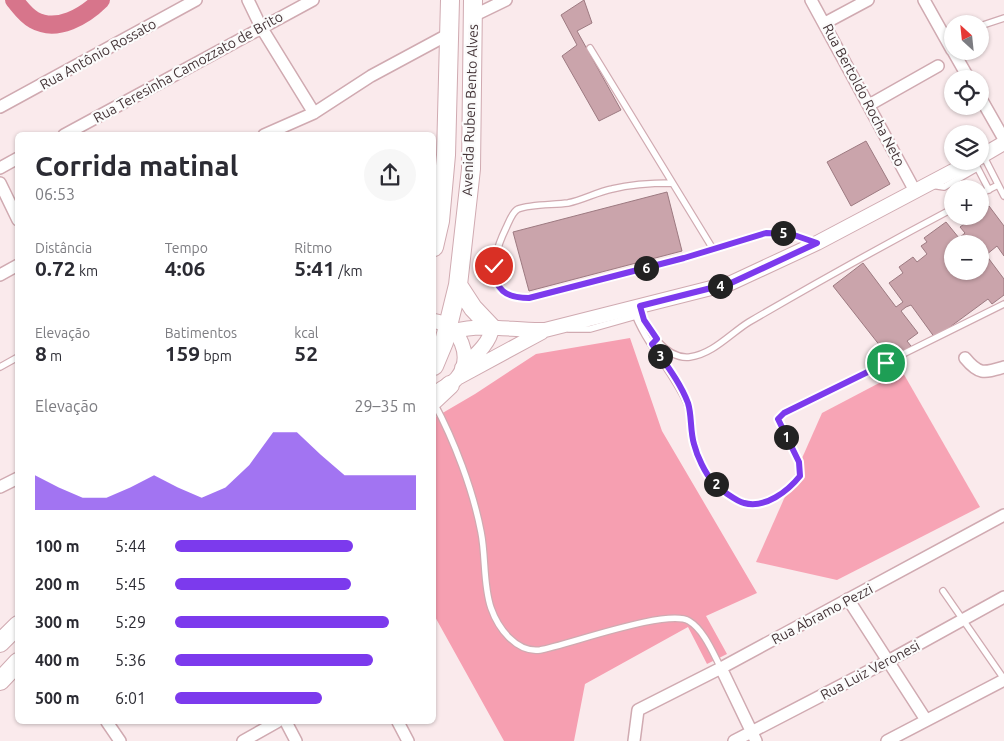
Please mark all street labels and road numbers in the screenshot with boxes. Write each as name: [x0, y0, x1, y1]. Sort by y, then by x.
street label: Rua Teresinha Camozzato de Brito: [90, 8, 286, 126]
street label: Rua Antônio Rossato: [37, 15, 159, 93]
street label: Rua Bertoldo Rocha Neto: [820, 21, 908, 169]
street label: Avenida Ruben Bento Alves: [459, 24, 481, 196]
street label: Rua Abramo Pezzi: [769, 581, 875, 647]
street label: Rua Luiz Veronesi: [818, 637, 922, 703]

